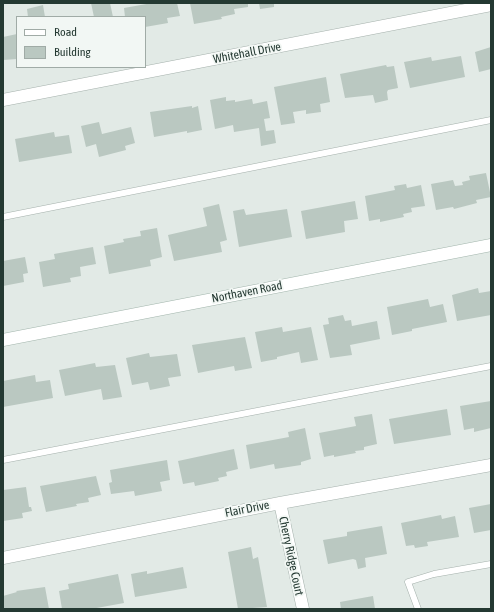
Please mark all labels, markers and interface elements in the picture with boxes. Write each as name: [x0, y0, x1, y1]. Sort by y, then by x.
legend: [16, 16, 146, 68]
text: Road: [54, 25, 77, 39]
street label: Whitehall Drive: [212, 39, 282, 67]
text: Building: [54, 45, 91, 59]
street label: Northaven Road: [210, 278, 284, 306]
street label: Flair Drive: [224, 498, 270, 520]
street label: Cherry Ridge Court: [276, 515, 306, 597]

